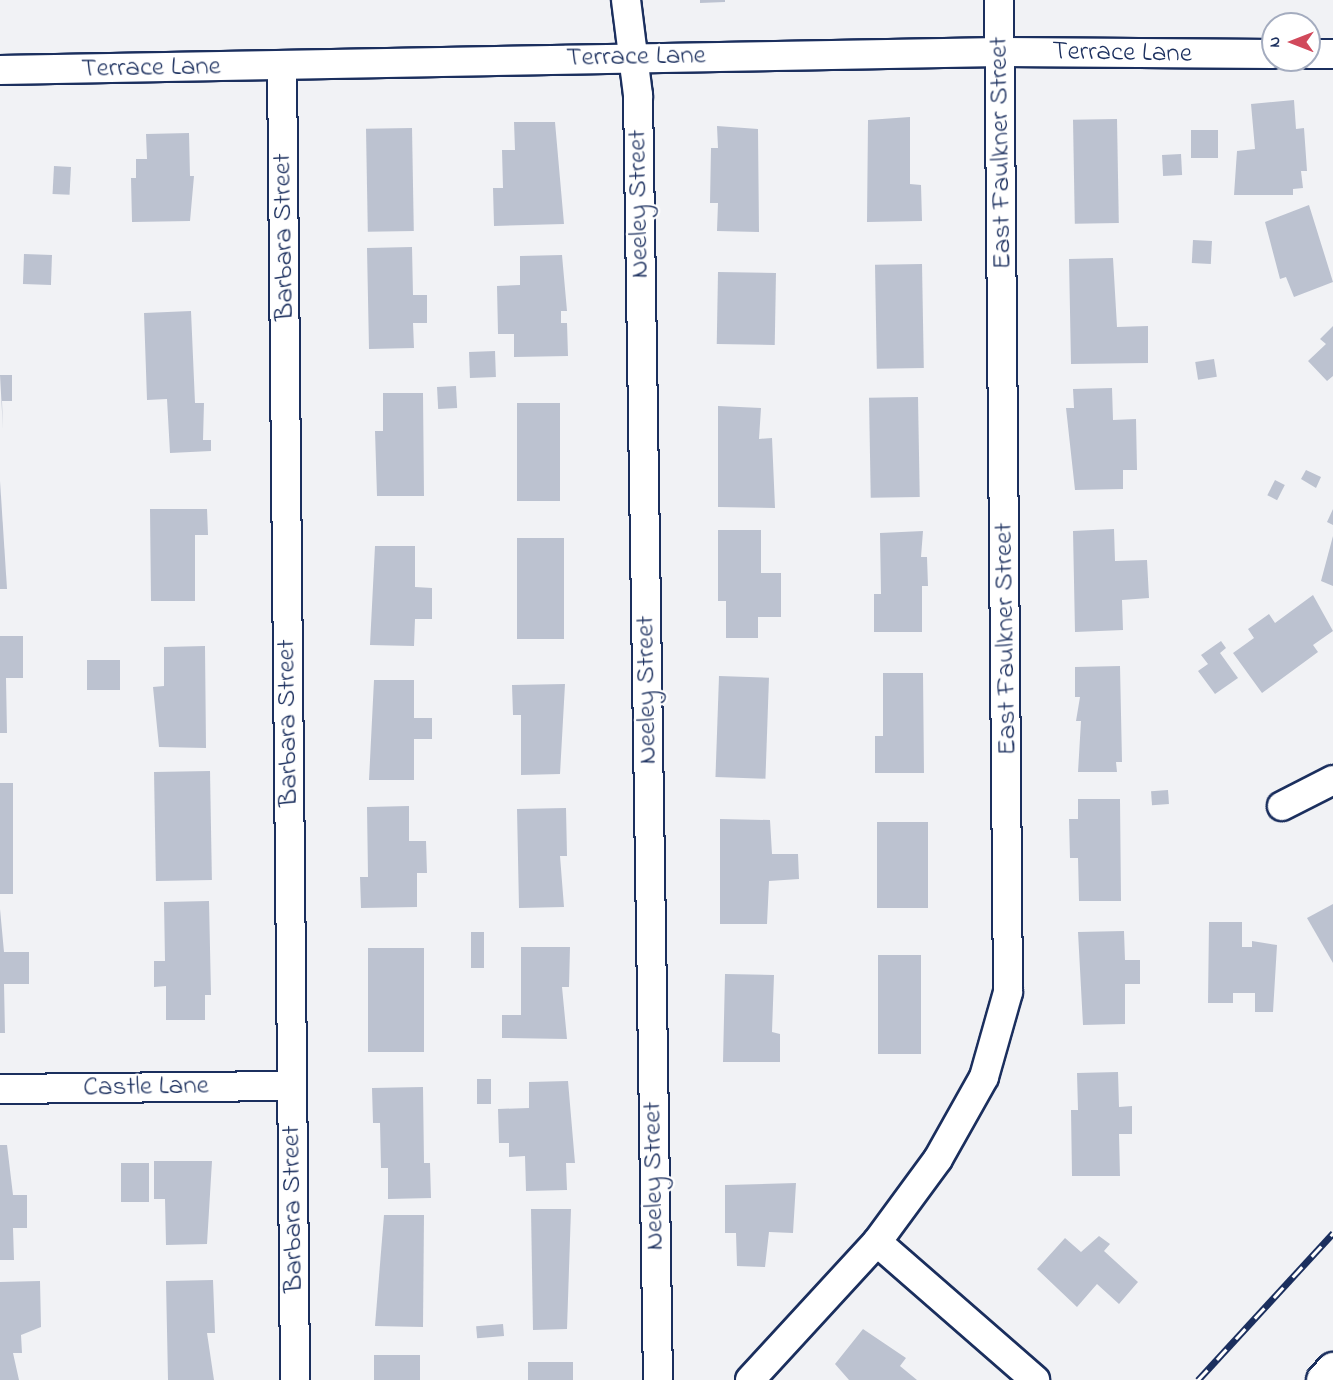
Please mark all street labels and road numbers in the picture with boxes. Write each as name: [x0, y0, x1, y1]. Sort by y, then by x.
street label: East Faulkner Street: [983, 36, 1019, 270]
street label: Terrace Lane: [1052, 36, 1192, 70]
street label: Terrace Lane: [566, 40, 706, 74]
street label: Terrace Lane: [81, 51, 221, 85]
street label: Neeley Street: [622, 129, 656, 279]
street label: Barbara Street: [266, 153, 302, 321]
street label: East Faulkner Street: [988, 522, 1024, 756]
street label: Neeley Street: [630, 615, 664, 765]
street label: Barbara Street: [270, 639, 306, 807]
street label: Castle Lane: [83, 1070, 209, 1104]
street label: Neeley Street: [637, 1101, 671, 1251]
street label: Barbara Street: [275, 1125, 311, 1293]

